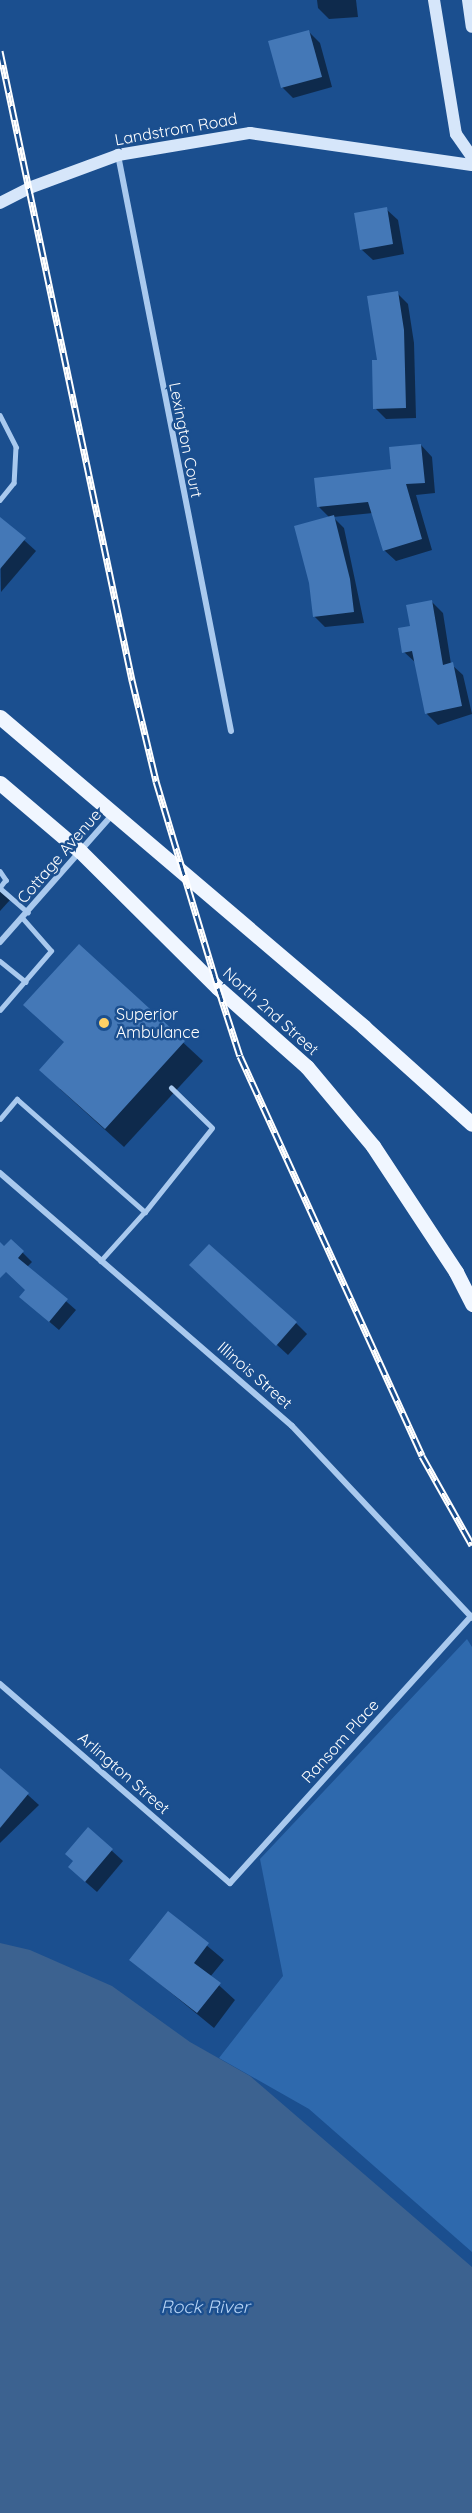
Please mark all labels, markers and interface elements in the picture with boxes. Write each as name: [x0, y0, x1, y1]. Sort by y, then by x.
street label: Landstrom Road: [113, 109, 239, 149]
street label: Lexington Court: [165, 381, 207, 499]
street label: Cottage Avenue: [13, 805, 105, 907]
street label: North 2nd Street: [219, 963, 323, 1059]
place label: Superior Ambulance: [116, 1004, 200, 1042]
marker: Superior Ambulance: [97, 1016, 111, 1030]
street label: Illinois Street: [214, 1337, 296, 1413]
street label: Ransom Place: [297, 1695, 383, 1787]
street label: Arlington Street: [74, 1728, 174, 1818]
water label: Rock River: [160, 2296, 250, 2318]

